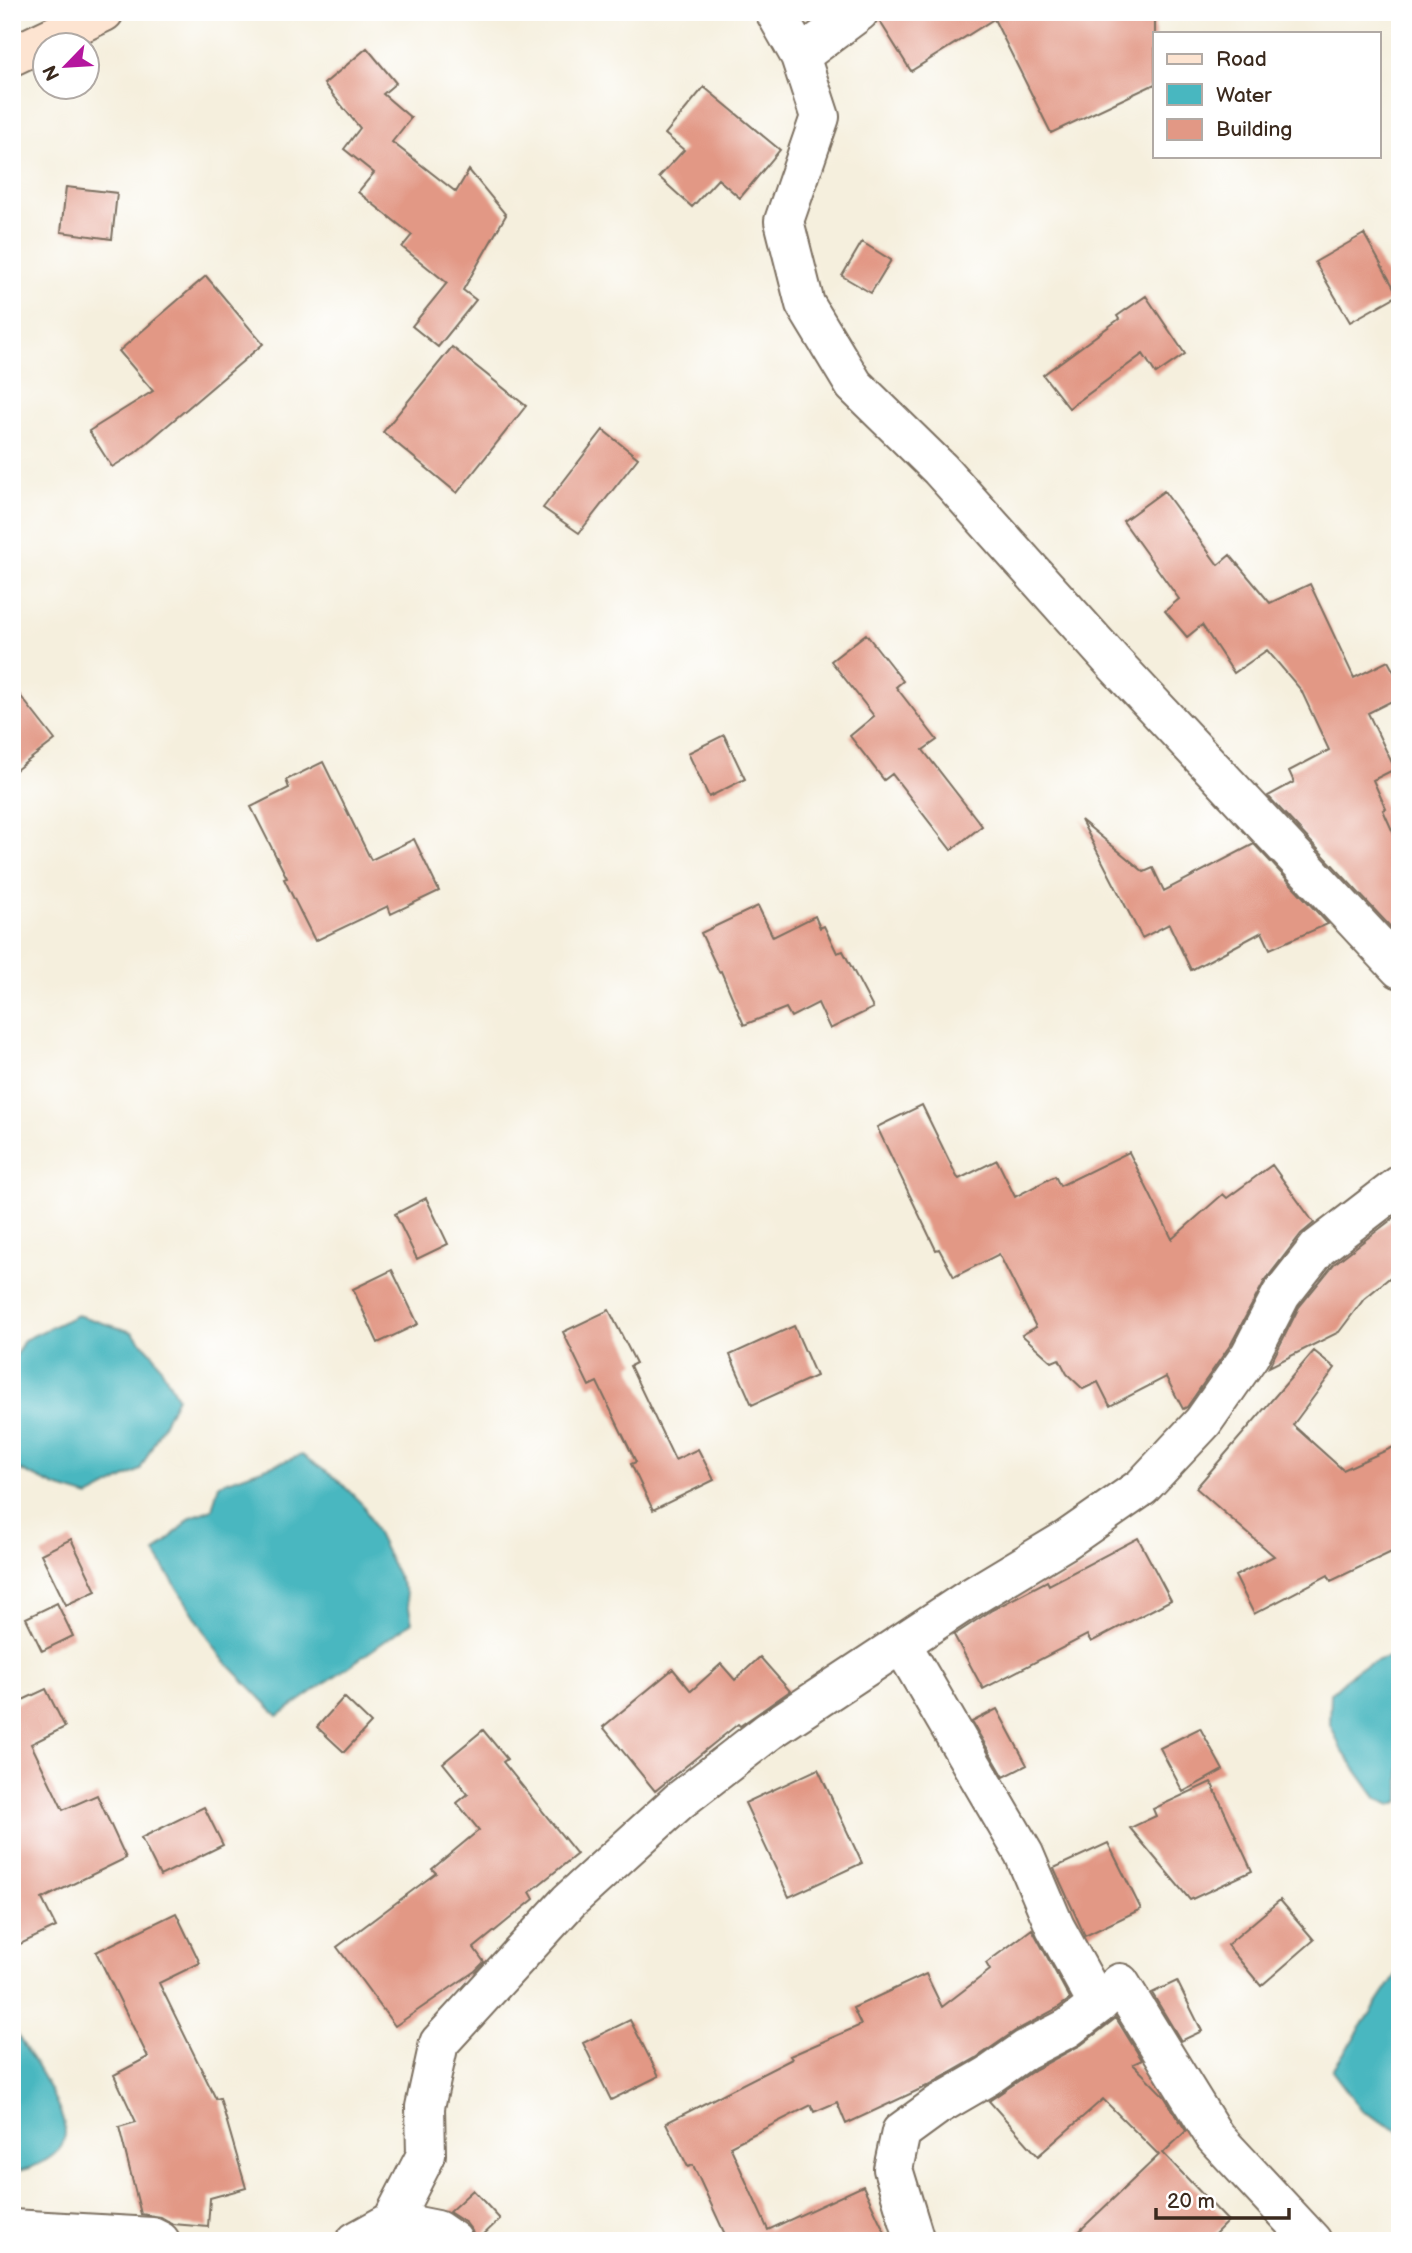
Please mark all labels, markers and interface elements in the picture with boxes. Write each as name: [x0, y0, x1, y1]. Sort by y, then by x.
north arrow: [32, 32, 102, 102]
legend: [1153, 32, 1380, 158]
text: Road: [1216, 47, 1267, 72]
text: N: [39, 61, 65, 84]
text: Water: [1216, 83, 1272, 108]
text: Building: [1216, 117, 1292, 142]
scale bar: [1156, 2176, 1290, 2220]
text: 20 m: [1167, 2189, 1215, 2214]

